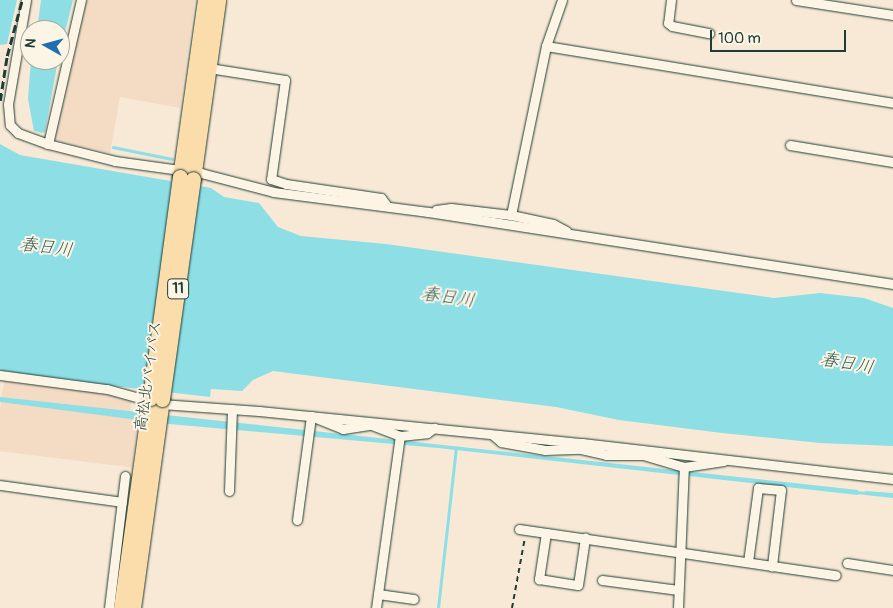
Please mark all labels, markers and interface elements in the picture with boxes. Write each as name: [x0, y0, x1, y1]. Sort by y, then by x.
north arrow: [20, 20, 70, 70]
scale bar: [713, 20, 849, 52]
text: 100 m: [718, 29, 761, 48]
text: N: [22, 37, 40, 49]
water label: 春日川: [18, 234, 74, 262]
road number: 11: [167, 276, 189, 302]
water label: 春日川: [420, 284, 476, 312]
street label: 高松北バイパス: [131, 319, 165, 433]
water label: 春日川: [819, 349, 875, 379]

